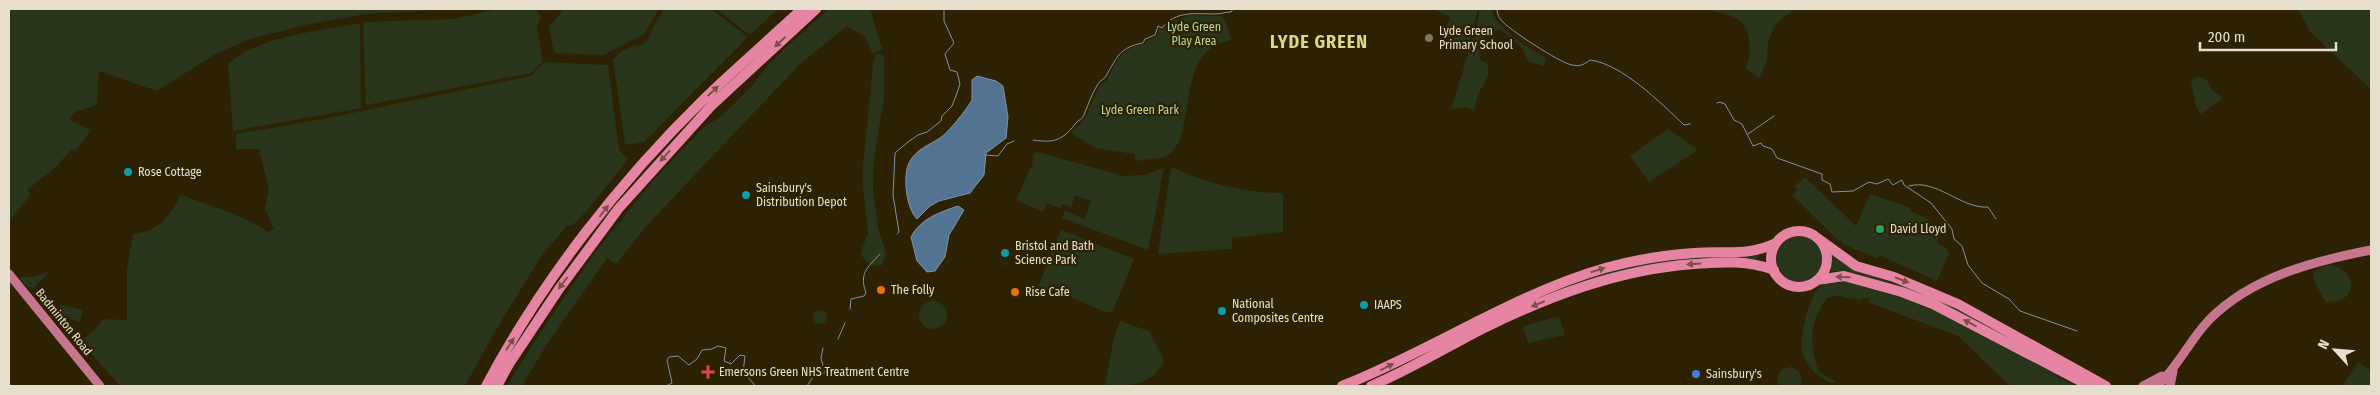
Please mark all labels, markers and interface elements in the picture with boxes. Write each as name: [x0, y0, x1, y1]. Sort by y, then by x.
park label: Lyde Green Play Area: [1167, 20, 1221, 48]
scale bar: [2200, 20, 2336, 52]
place label: Lyde Green Primary School: [1439, 24, 1513, 52]
text: 200 m: [2208, 28, 2245, 46]
district label: LYDE GREEN: [1270, 31, 1368, 53]
marker: Lyde Green Primary School: [1423, 32, 1435, 44]
one-way arrow: [775, 36, 787, 48]
one-way arrow: [706, 85, 718, 97]
park label: Lyde Green Park: [1101, 103, 1179, 117]
one-way arrow: [659, 149, 671, 161]
place label: Rose Cottage: [138, 165, 202, 179]
marker: Rose Cottage: [122, 166, 134, 178]
place label: Sainsbury's Distribution Depot: [756, 181, 847, 209]
marker: Sainsbury's Distribution Depot: [740, 189, 752, 201]
one-way arrow: [598, 205, 609, 218]
place label: David Lloyd: [1890, 222, 1946, 236]
marker: David Lloyd: [1874, 223, 1886, 235]
place label: Bristol and Bath Science Park: [1015, 239, 1094, 267]
marker: Bristol and Bath Science Park: [999, 247, 1011, 259]
one-way arrow: [1686, 261, 1702, 269]
one-way arrow: [1590, 266, 1605, 274]
one-way arrow: [1835, 272, 1851, 280]
one-way arrow: [558, 276, 569, 289]
one-way arrow: [1895, 277, 1910, 285]
place label: The Folly: [891, 283, 935, 297]
marker: The Folly: [875, 284, 887, 296]
place label: Rise Cafe: [1025, 285, 1070, 299]
street label: Badminton Road: [33, 286, 95, 358]
marker: Rise Cafe: [1009, 286, 1021, 298]
place label: National Composites Centre: [1232, 297, 1324, 325]
place label: IAAPS: [1374, 298, 1402, 312]
marker: IAAPS: [1358, 299, 1370, 311]
one-way arrow: [1530, 300, 1545, 308]
marker: National Composites Centre: [1216, 305, 1228, 317]
one-way arrow: [1962, 319, 1977, 327]
north arrow: [2310, 325, 2360, 375]
one-way arrow: [505, 337, 515, 351]
text: N: [2314, 337, 2333, 352]
one-way arrow: [1380, 363, 1394, 371]
marker: Emersons Green NHS Treatment Centre: [701, 365, 715, 379]
place label: Emersons Green NHS Treatment Centre: [719, 365, 909, 379]
place label: Sainsbury's: [1706, 367, 1762, 381]
marker: Sainsbury's: [1690, 368, 1702, 380]

